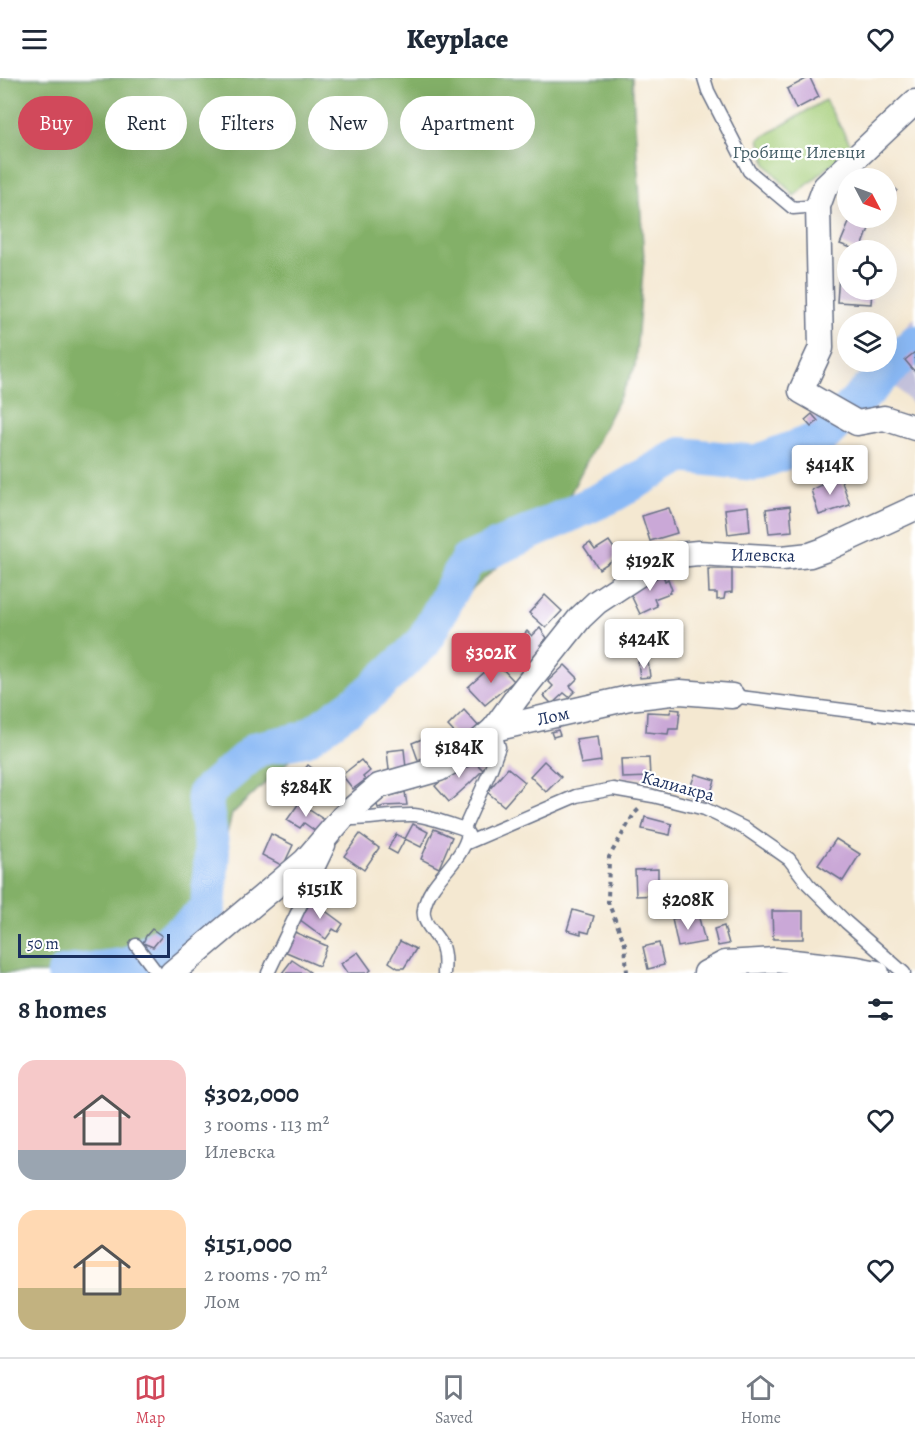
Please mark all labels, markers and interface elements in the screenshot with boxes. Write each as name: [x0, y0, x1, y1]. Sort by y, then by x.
text: Keyplace: [406, 21, 509, 57]
icon: menu: [18, 23, 51, 56]
icon: heart: [864, 23, 897, 56]
chip: Buy: [18, 96, 93, 150]
chip: Rent: [105, 96, 187, 150]
chip: Filters: [199, 96, 296, 150]
chip: New: [308, 96, 388, 150]
chip: Apartment: [400, 96, 535, 150]
park label: Гробище Илевци: [732, 140, 866, 164]
north arrow: [837, 168, 897, 228]
map controls: [837, 168, 897, 372]
button: locate: [837, 240, 897, 300]
button: layers: [837, 312, 897, 372]
pin: $414K: [788, 445, 872, 496]
text: $414K: [806, 451, 854, 478]
pin: $192K: [608, 541, 692, 592]
street label: Илевска: [731, 542, 796, 568]
text: $192K: [626, 547, 674, 574]
pin: $424K: [602, 619, 686, 670]
text: $424K: [619, 625, 669, 652]
pin: $302K: [449, 633, 533, 684]
text: $302K: [466, 639, 516, 666]
street label: Лом: [534, 701, 572, 731]
pin: $184K: [417, 728, 501, 779]
text: $184K: [435, 734, 483, 761]
street label: Калиакра: [639, 765, 718, 807]
pin: $284K: [264, 767, 348, 818]
text: $284K: [280, 773, 332, 800]
pin: $151K: [278, 869, 362, 920]
text: $151K: [297, 875, 343, 902]
pin: $208K: [646, 880, 730, 931]
text: $208K: [662, 886, 714, 913]
scale bar: [18, 931, 170, 958]
text: 50 m: [27, 933, 59, 955]
text: 8 homes: [18, 992, 107, 1027]
icon: filters: [864, 993, 897, 1026]
text: $302,000: [204, 1076, 299, 1111]
icon: home: [66, 1084, 138, 1156]
icon: heart: [864, 1104, 897, 1137]
text: 3 rooms · 113 m²: [204, 1111, 329, 1138]
text: Илевска: [204, 1138, 275, 1165]
text: $151,000: [204, 1226, 292, 1261]
icon: home: [66, 1234, 138, 1306]
icon: heart: [864, 1254, 897, 1287]
text: 2 rooms · 70 m²: [204, 1261, 328, 1288]
text: Лом: [204, 1288, 240, 1315]
tab: Map: [134, 1371, 167, 1429]
tab: Saved: [435, 1371, 473, 1429]
tab: Home: [741, 1371, 781, 1429]

